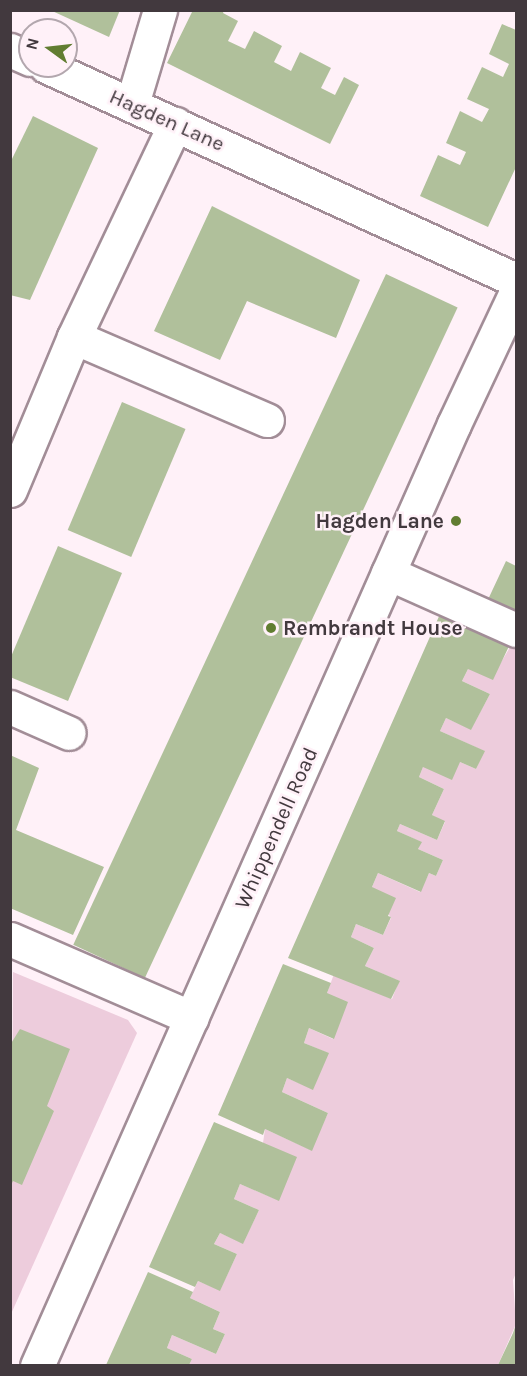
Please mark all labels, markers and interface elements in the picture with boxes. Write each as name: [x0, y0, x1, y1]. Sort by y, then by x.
north arrow: [18, 18, 78, 78]
text: N: [21, 36, 43, 52]
street label: Hagden Lane: [106, 83, 228, 157]
place label: Hagden Lane: [315, 508, 444, 534]
marker: Hagden Lane: [449, 514, 463, 528]
place label: Rembrandt House: [283, 615, 463, 641]
marker: Rembrandt House: [264, 621, 278, 635]
street label: Whippendell Road: [229, 743, 323, 913]

